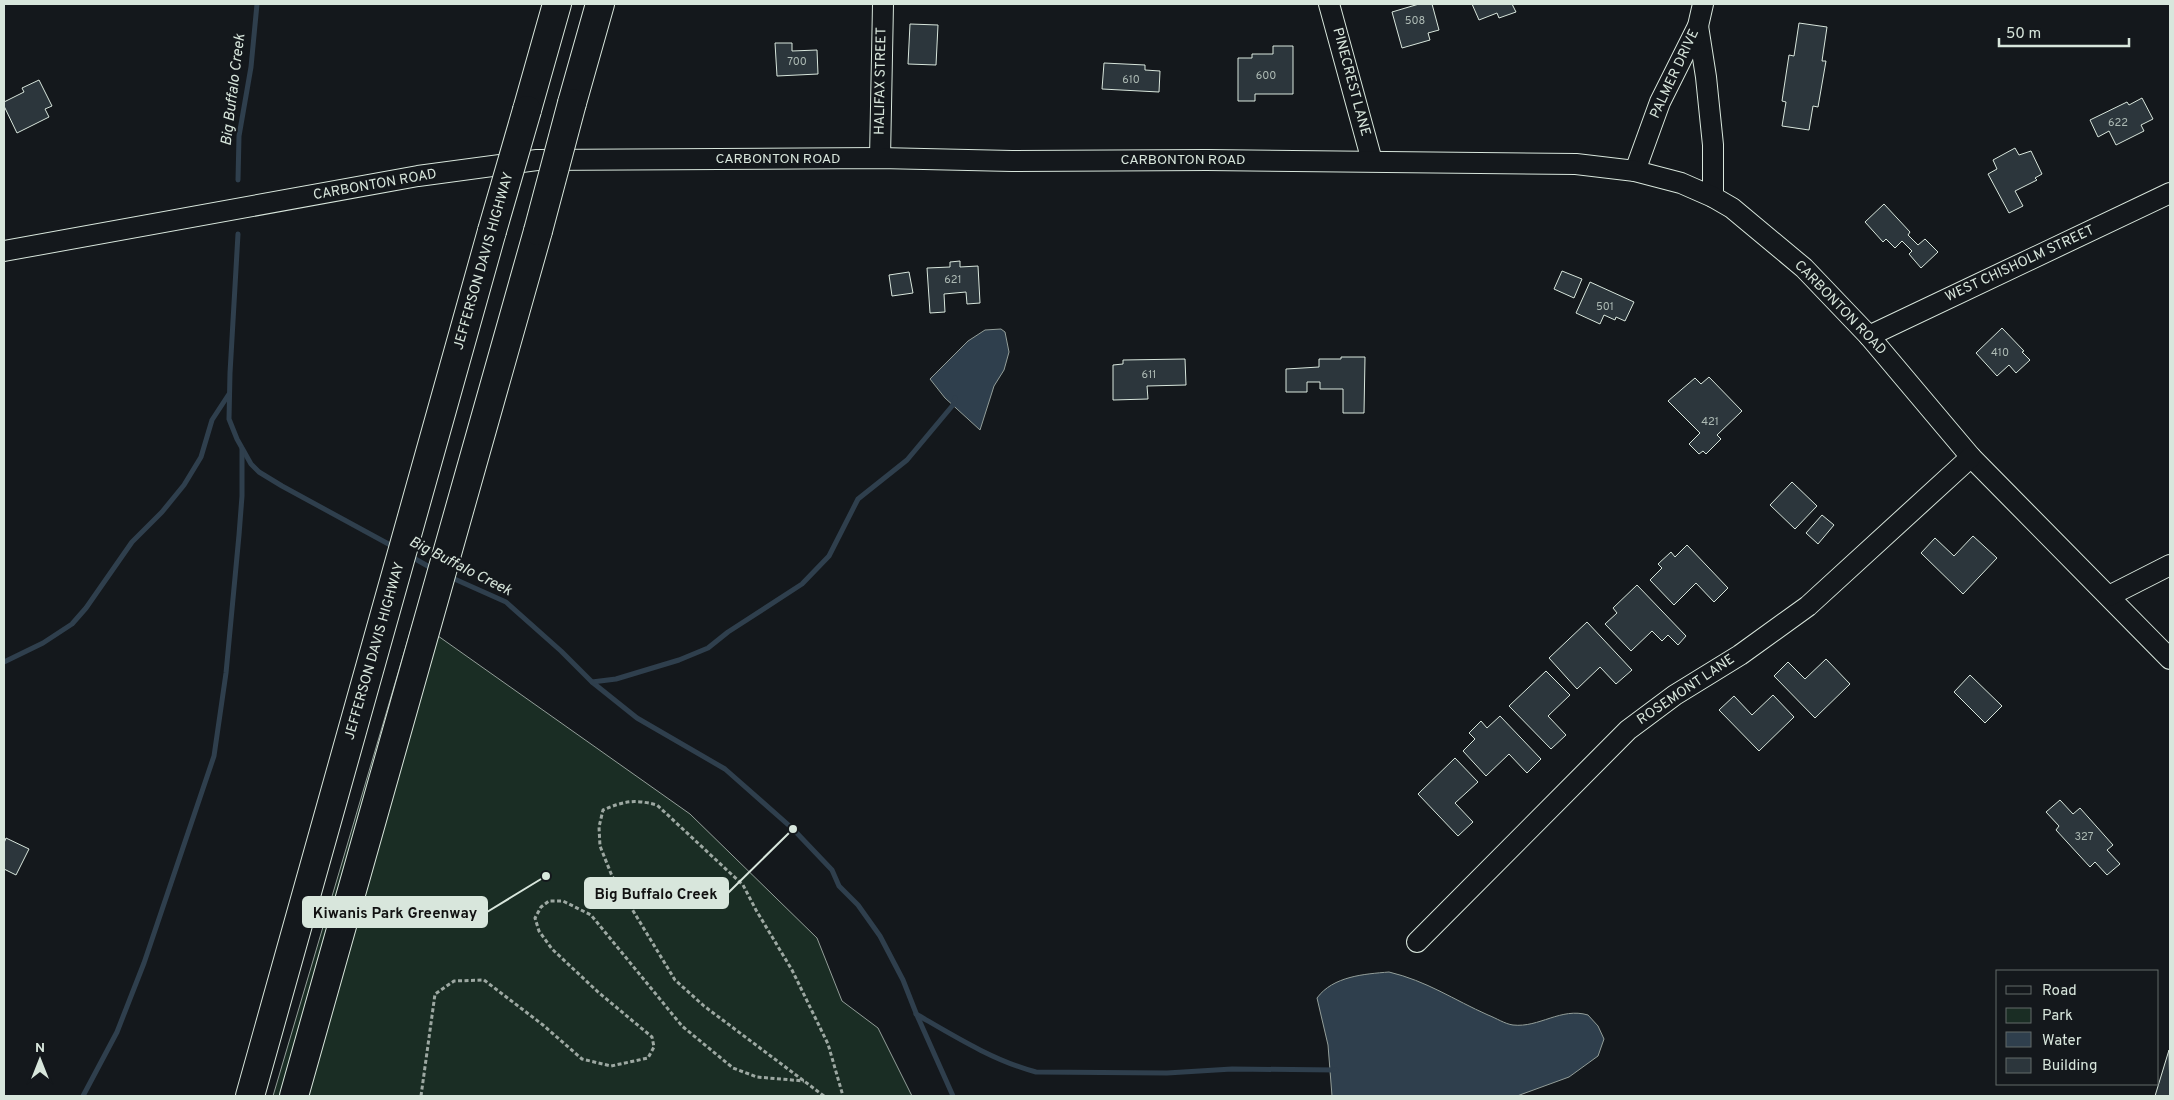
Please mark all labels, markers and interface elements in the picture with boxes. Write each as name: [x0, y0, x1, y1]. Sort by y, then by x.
house number: 508: [1405, 14, 1425, 28]
scale bar: [1999, 15, 2129, 47]
text: 50 m: [2006, 25, 2041, 44]
street label: PINECREST LANE: [1328, 26, 1374, 138]
street label: HALIFAX STREET: [872, 27, 890, 135]
street label: PALMER DRIVE: [1647, 27, 1703, 121]
water label: Big Buffalo Creek: [218, 32, 250, 147]
house number: 700: [787, 55, 807, 69]
house number: 600: [1256, 69, 1276, 83]
house number: 610: [1122, 73, 1140, 87]
house number: 622: [2108, 116, 2128, 130]
street label: CARBONTON ROAD: [715, 151, 841, 168]
street label: CARBONTON ROAD: [1120, 152, 1246, 169]
street label: CARBONTON ROAD: [312, 166, 438, 204]
street label: JEFFERSON DAVIS HIGHWAY: [450, 170, 518, 352]
street label: WEST CHISHOLM STREET: [1943, 222, 2097, 306]
street label: CARBONTON ROAD: [1790, 257, 1890, 359]
house number: 621: [944, 273, 962, 287]
house number: 501: [1596, 300, 1614, 314]
house number: 410: [1991, 346, 2009, 360]
house number: 611: [1142, 368, 1156, 382]
house number: 421: [1701, 415, 1719, 429]
water label: Big Buffalo Creek: [405, 533, 515, 601]
street label: JEFFERSON DAVIS HIGHWAY: [341, 560, 409, 742]
street label: ROSEMONT LANE: [1634, 651, 1738, 729]
house number: 327: [2075, 830, 2094, 844]
callout: Big Buffalo Creek: [585, 878, 728, 908]
text: Big Buffalo Creek: [594, 886, 718, 905]
callout: Kiwanis Park Greenway: [303, 897, 487, 927]
text: Kiwanis Park Greenway: [313, 905, 478, 924]
legend: [1996, 970, 2159, 1085]
text: Road: [2042, 982, 2077, 1001]
text: Park: [2042, 1007, 2073, 1026]
text: Water: [2042, 1032, 2082, 1051]
north arrow: [15, 1035, 65, 1085]
text: N: [35, 1040, 45, 1057]
text: Building: [2042, 1057, 2097, 1076]

